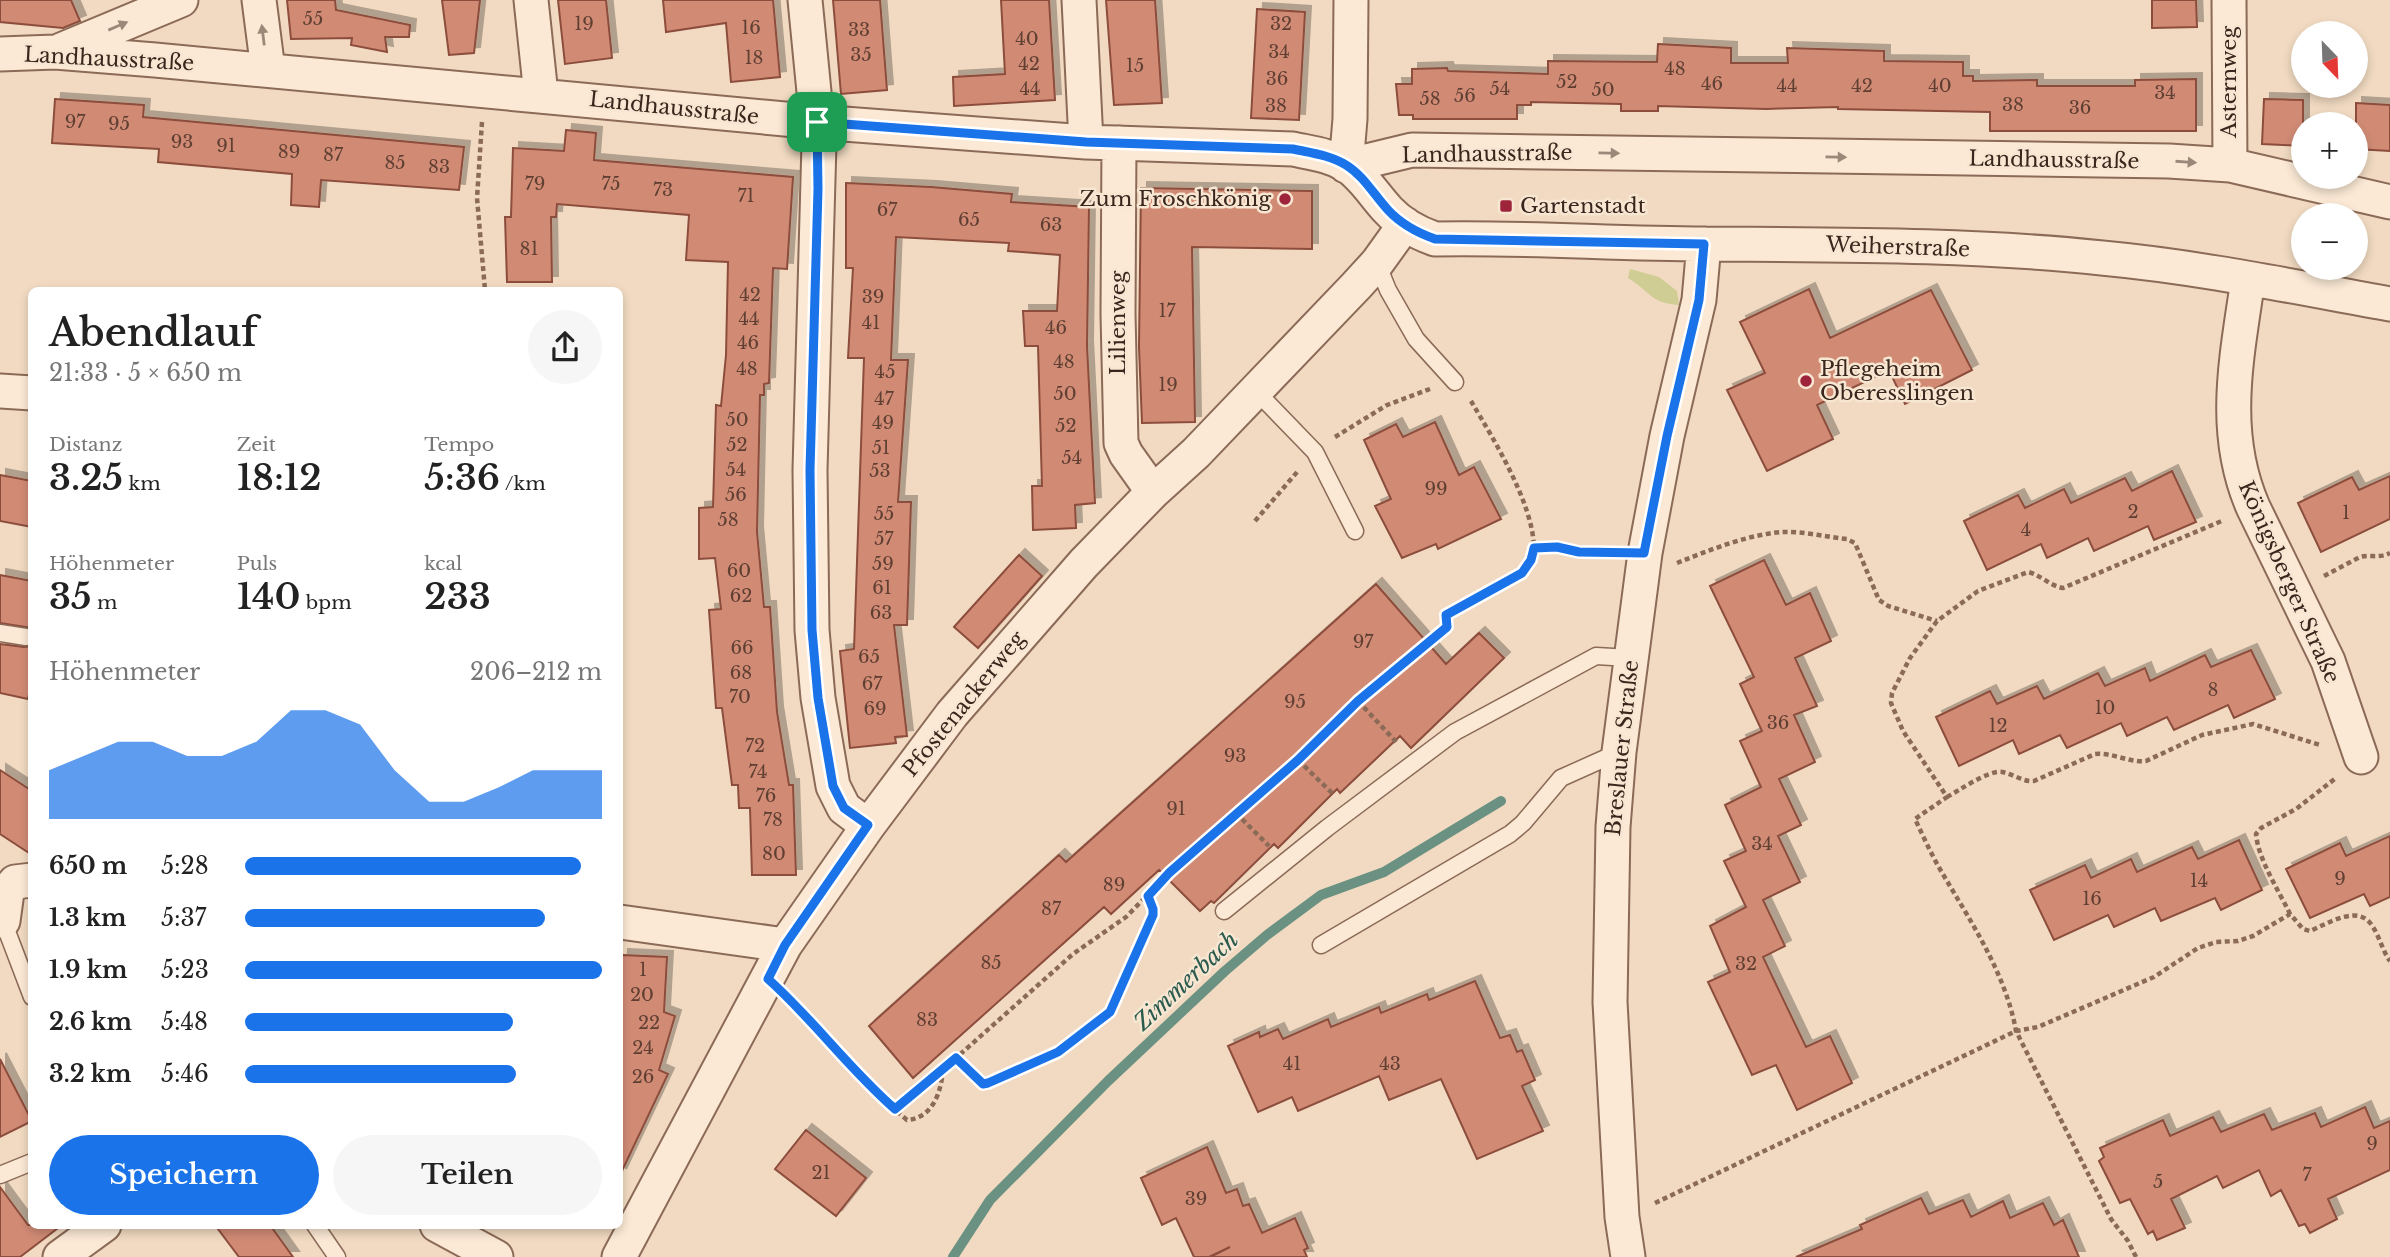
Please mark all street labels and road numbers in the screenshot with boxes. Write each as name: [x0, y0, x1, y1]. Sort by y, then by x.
street label: Asternweg: [2216, 26, 2242, 139]
street label: Landhausstraße: [23, 42, 195, 76]
street label: Landhausstraße: [588, 86, 760, 130]
street label: Landhausstraße: [1401, 140, 1573, 168]
street label: Landhausstraße: [1968, 146, 2140, 174]
street label: Weiherstraße: [1824, 231, 1971, 263]
street label: Lilienweg: [1105, 270, 1131, 375]
street label: Königsberger Straße: [2233, 477, 2345, 687]
street label: Pfostenackerweg: [897, 626, 1031, 782]
street label: Breslauer Straße: [1600, 659, 1644, 837]

